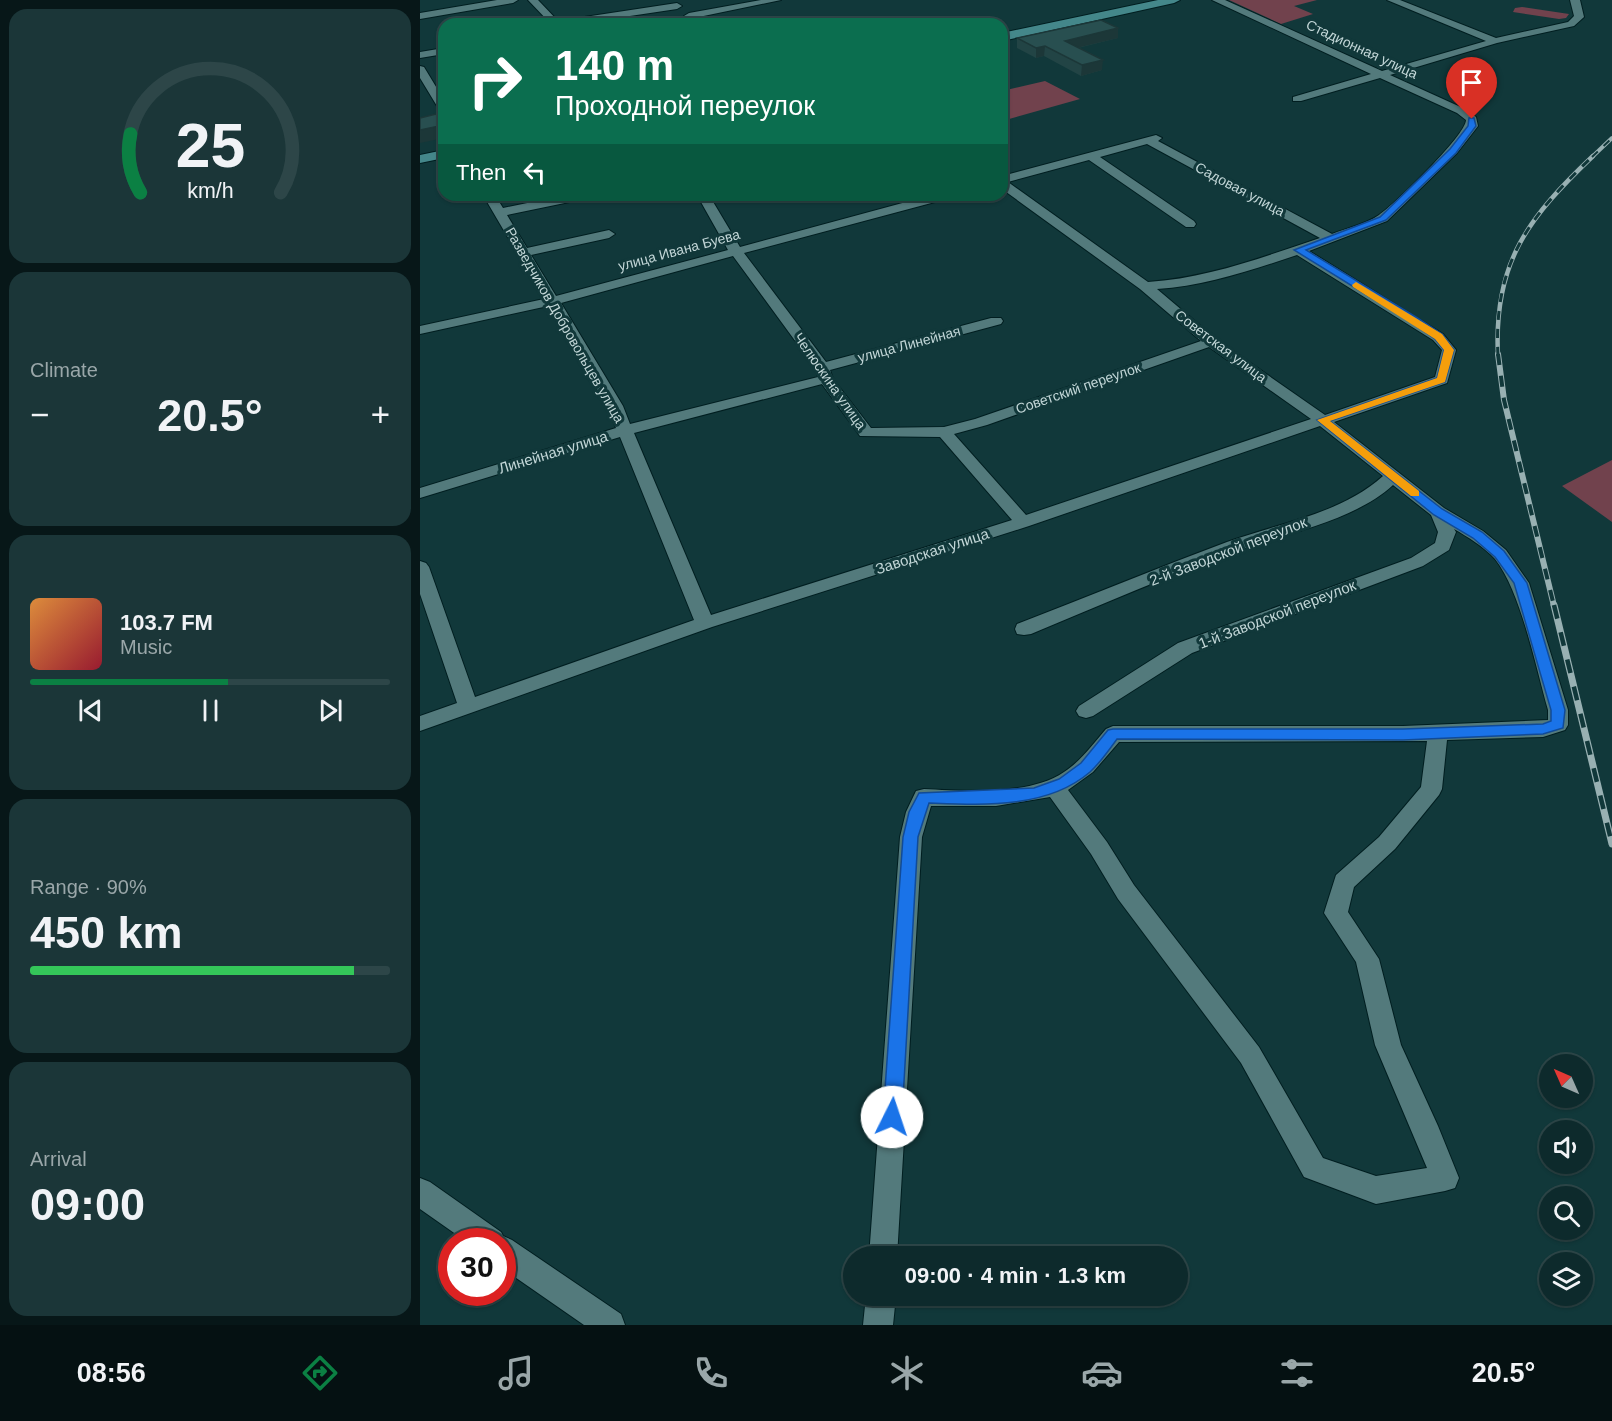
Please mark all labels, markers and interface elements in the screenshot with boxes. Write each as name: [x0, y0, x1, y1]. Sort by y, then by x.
street label: Стадионная улица: [1304, 16, 1420, 82]
icon: right: [456, 42, 534, 120]
text: 140 m: [555, 42, 674, 89]
pin: [1446, 57, 1497, 119]
icon: arrive: [1455, 66, 1488, 99]
text: Проходной переулок: [555, 91, 815, 121]
text: 25: [175, 111, 245, 180]
icon: left: [518, 156, 551, 189]
street label: Садовая улица: [1193, 159, 1288, 219]
text: Then: [456, 160, 506, 185]
text: km/h: [187, 179, 233, 203]
street label: Разведчиков Добровольцев улица: [502, 224, 628, 426]
street label: улица Ивана Буева: [616, 226, 742, 274]
street label: Советская улица: [1172, 307, 1270, 386]
street label: улица Линейная: [856, 323, 962, 365]
street label: Челюскина улица: [791, 330, 869, 433]
text: Climate: [30, 359, 98, 381]
street label: Советский переулок: [1013, 359, 1143, 417]
text: 20.5°: [157, 390, 263, 441]
text: −: [30, 396, 49, 433]
text: +: [371, 396, 390, 433]
street label: Линейная улица: [496, 427, 610, 477]
street label: 2-й Заводской переулок: [1147, 513, 1309, 589]
street label: Заводская улица: [873, 524, 991, 577]
street label: 1-й Заводской переулок: [1196, 576, 1358, 652]
text: 103.7 FM: [120, 610, 213, 635]
text: Music: [120, 636, 172, 658]
icon: previous: [74, 694, 107, 727]
icon: pause: [194, 694, 227, 727]
icon: next: [314, 694, 347, 727]
text: Range · 90%: [30, 876, 147, 898]
text: 450 km: [30, 907, 183, 958]
north arrow: [1539, 1054, 1593, 1108]
map controls: [1539, 1054, 1593, 1306]
position arrow: [860, 1085, 924, 1149]
button: sound: [1539, 1120, 1593, 1174]
text: Arrival: [30, 1148, 87, 1170]
text: 09:00: [30, 1179, 145, 1230]
button: search: [1539, 1186, 1593, 1240]
speed limit sign: 30: [438, 1228, 516, 1306]
button: layers: [1539, 1252, 1593, 1306]
text: 09:00 · 4 min · 1.3 km: [905, 1263, 1126, 1288]
icon: directions: [299, 1352, 341, 1394]
icon: music: [495, 1352, 537, 1394]
icon: phone: [690, 1352, 732, 1394]
icon: climate: [886, 1352, 928, 1394]
icon: car: [1081, 1352, 1123, 1394]
icon: filters: [1276, 1352, 1318, 1394]
text: 08:56: [77, 1358, 146, 1388]
text: 20.5°: [1472, 1358, 1535, 1388]

